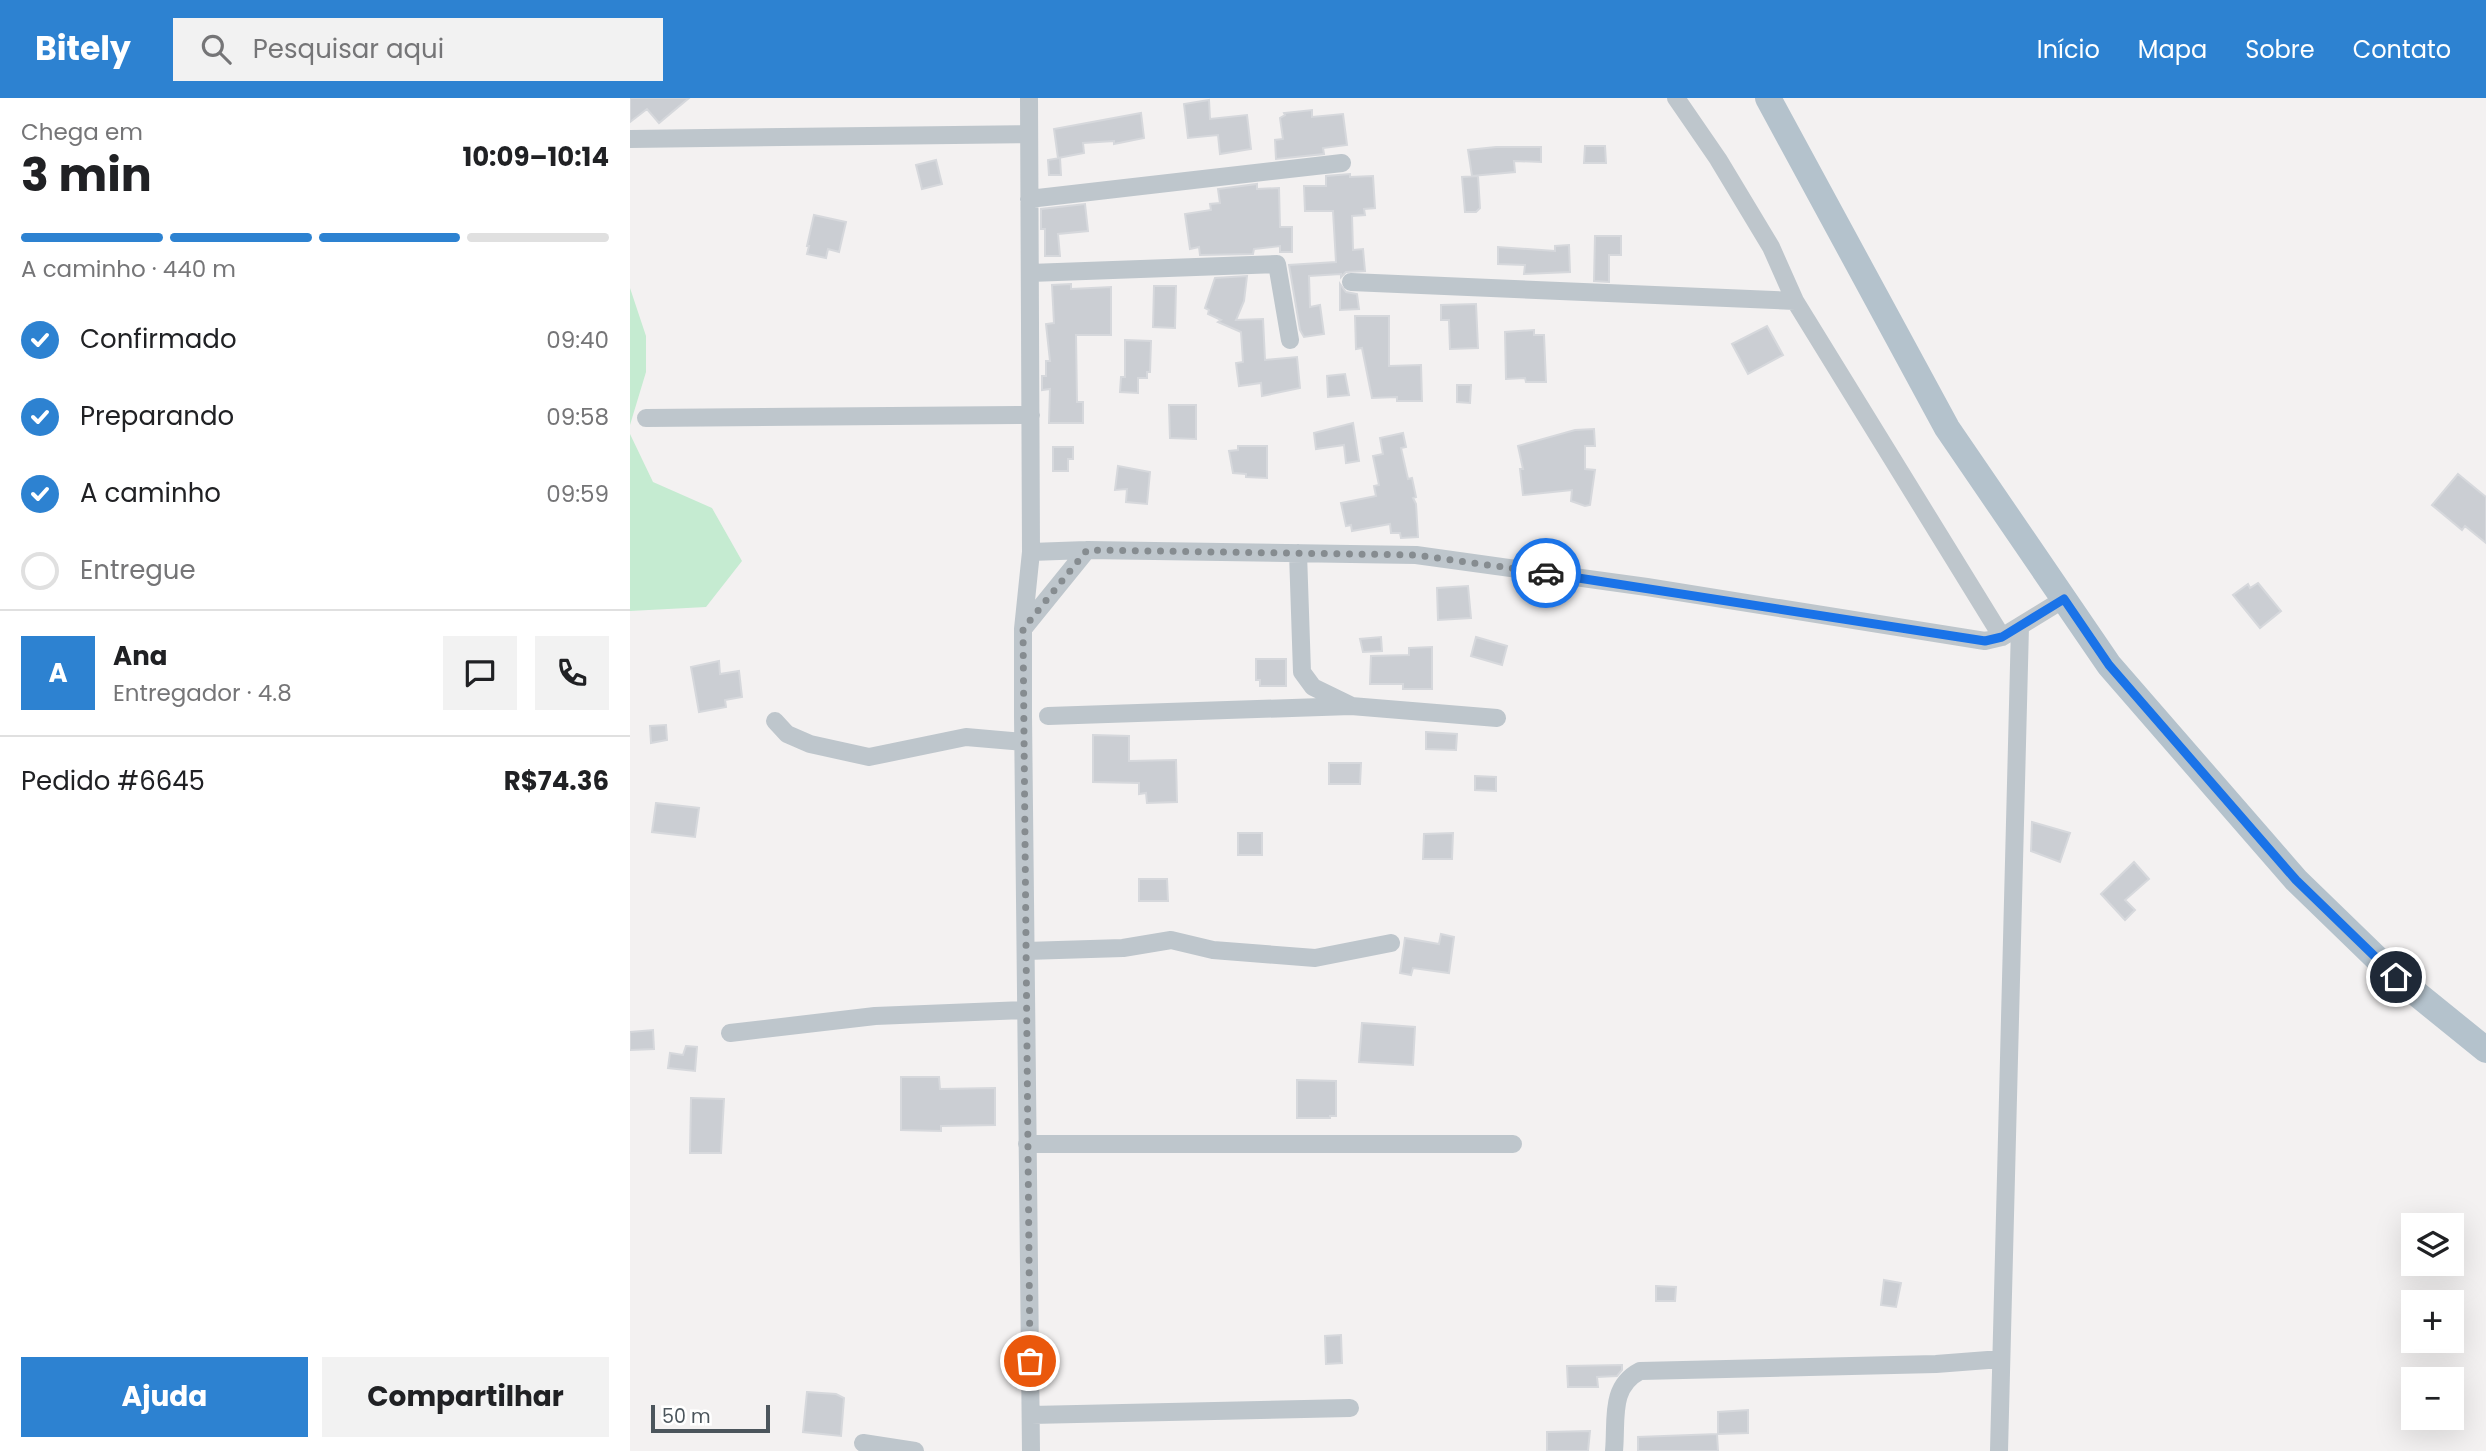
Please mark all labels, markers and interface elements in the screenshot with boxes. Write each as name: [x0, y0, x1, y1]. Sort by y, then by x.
search box: [173, 18, 663, 81]
text: Bitely: [35, 25, 131, 72]
icon: search: [197, 30, 235, 68]
text: Pesquisar aqui: [253, 31, 444, 67]
text: Início: [2037, 33, 2100, 66]
text: Mapa: [2138, 33, 2207, 66]
text: Sobre: [2245, 33, 2315, 66]
text: Contato: [2353, 33, 2451, 66]
text: Chega em: [21, 116, 143, 148]
text: 10:09–10:14: [462, 139, 609, 175]
text: 3 min: [21, 143, 152, 207]
text: A caminho · 440 m: [21, 253, 236, 285]
icon: check: [21, 321, 59, 359]
text: Confirmado: [80, 321, 237, 357]
text: 09:40: [546, 324, 609, 356]
icon: check: [21, 398, 59, 436]
text: Preparando: [80, 398, 234, 434]
text: 09:58: [546, 401, 609, 433]
icon: check: [21, 475, 59, 513]
text: A caminho: [80, 475, 221, 511]
text: 09:59: [546, 478, 609, 510]
courier: [1511, 538, 1581, 608]
text: Entregue: [80, 552, 196, 588]
icon: car: [1527, 554, 1565, 592]
button: chat: [443, 636, 517, 710]
button: phone: [535, 636, 609, 710]
text: Ana: [113, 638, 167, 674]
text: A: [48, 655, 68, 691]
text: Entregador · 4.8: [113, 677, 292, 709]
text: Pedido #6645: [21, 763, 205, 799]
text: R$74.36: [504, 763, 609, 799]
pin: [2366, 947, 2426, 1007]
icon: home: [2377, 958, 2415, 996]
map controls: [2401, 1213, 2464, 1430]
button: layers: [2401, 1213, 2464, 1276]
button: +: [2401, 1290, 2464, 1353]
pin: [1000, 1331, 1060, 1391]
icon: bag: [1011, 1342, 1049, 1380]
button: Ajuda: [21, 1357, 308, 1437]
button: Compartilhar: [322, 1357, 609, 1437]
button: −: [2401, 1367, 2464, 1430]
scale bar: [651, 1402, 770, 1434]
text: 50 m: [662, 1403, 711, 1430]

